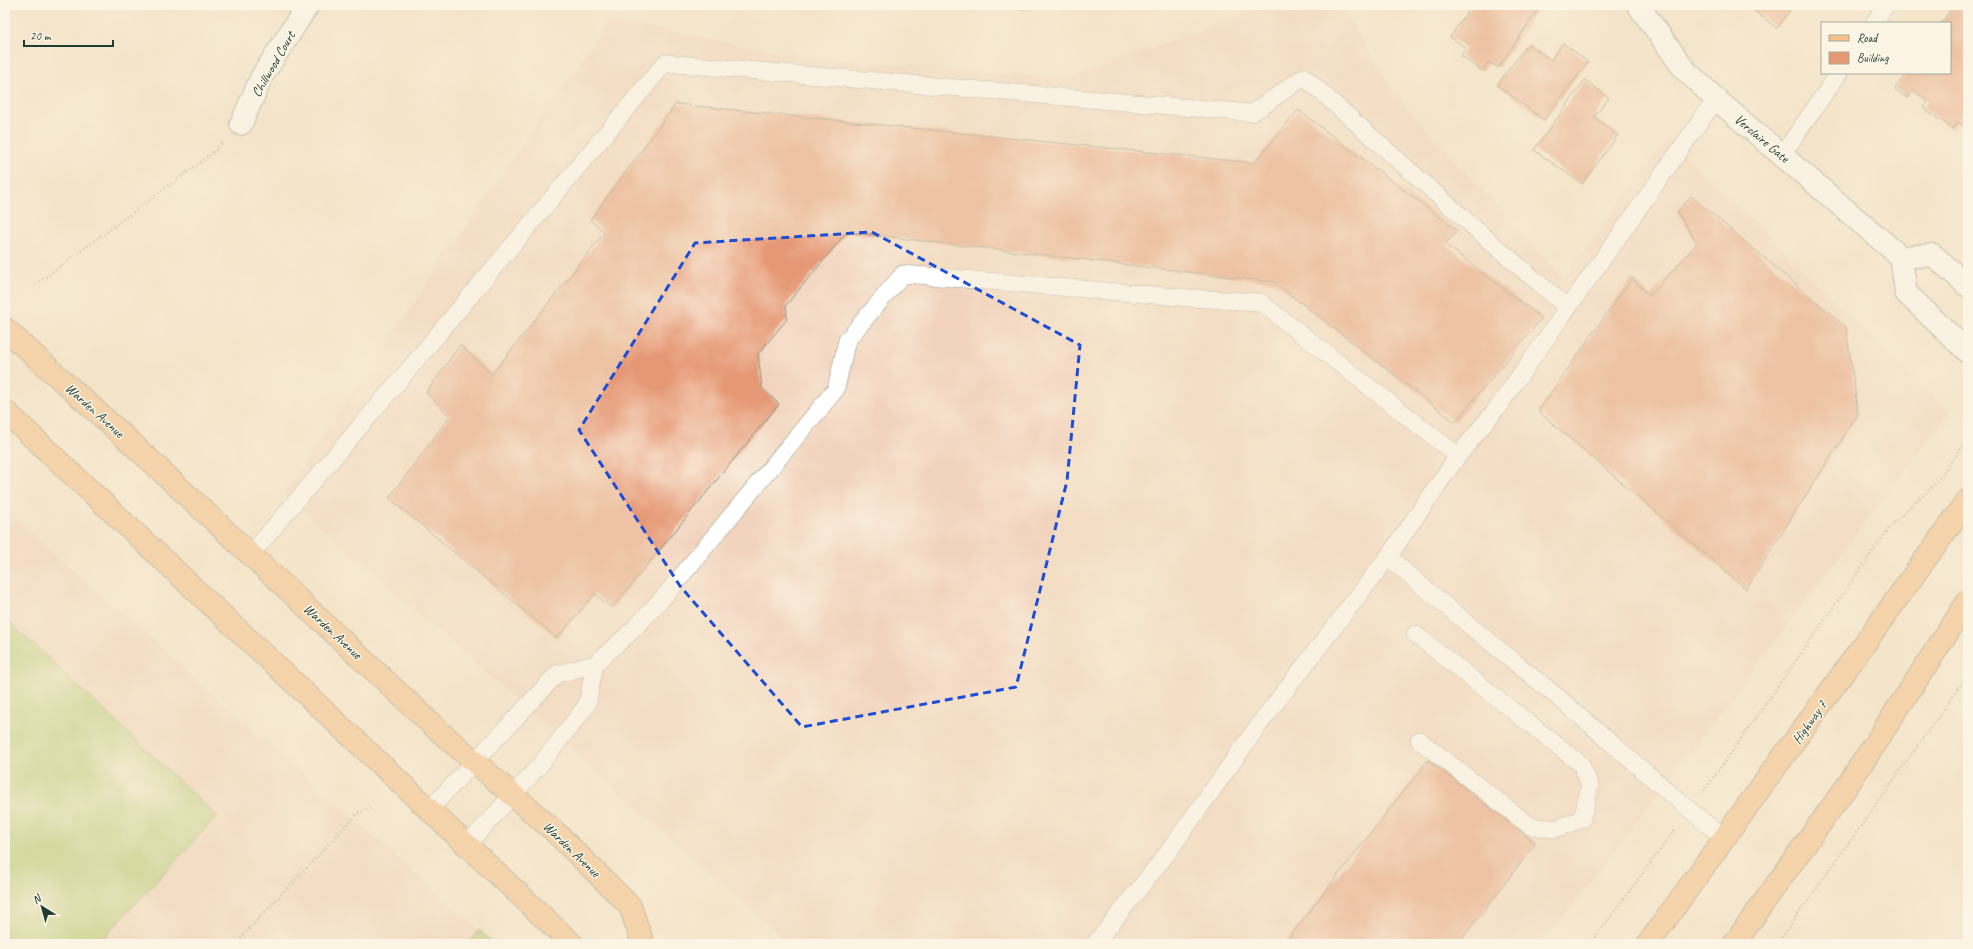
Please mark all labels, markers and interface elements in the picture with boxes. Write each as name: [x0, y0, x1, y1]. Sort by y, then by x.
scale bar: [24, 22, 113, 48]
legend: [1821, 22, 1951, 74]
street label: Chillwood Court: [248, 27, 300, 100]
text: 20 m: [30, 28, 52, 44]
text: Road: [1857, 30, 1879, 46]
text: Building: [1857, 50, 1889, 66]
street label: Verclaire Gate: [1731, 111, 1794, 167]
street label: Warden Avenue: [62, 380, 129, 442]
street label: Warden Avenue: [300, 600, 366, 664]
street label: Highway 7: [1788, 697, 1831, 747]
street label: Warden Avenue: [539, 818, 605, 882]
north arrow: [22, 887, 62, 927]
text: N: [29, 890, 45, 907]

